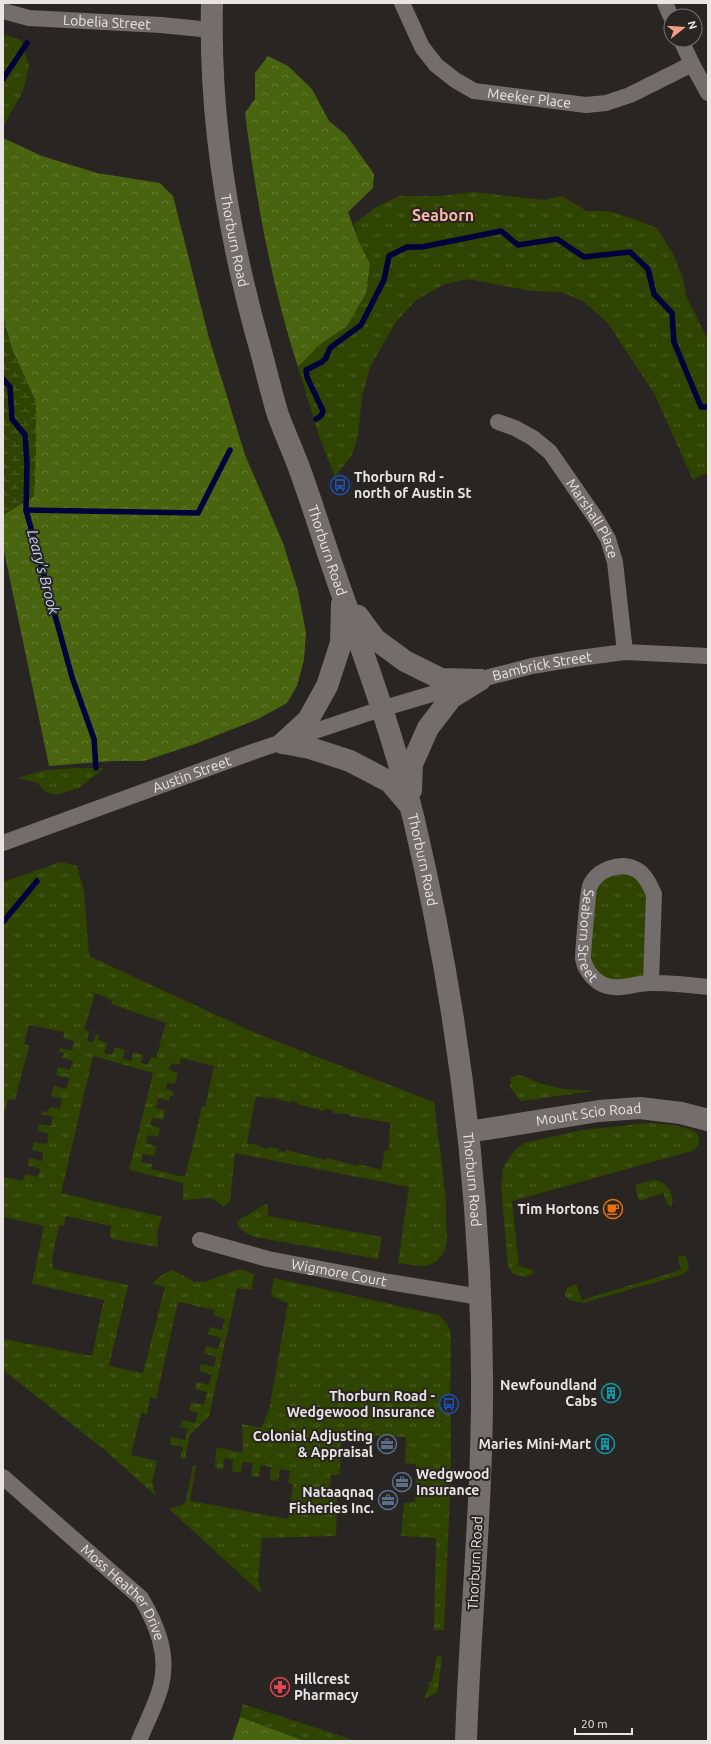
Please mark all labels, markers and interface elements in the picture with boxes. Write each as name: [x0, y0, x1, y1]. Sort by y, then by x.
north arrow: [663, 8, 703, 48]
street label: Lobelia Street: [63, 12, 152, 32]
text: N: [686, 19, 700, 31]
street label: Meeker Place: [486, 85, 572, 111]
street label: Thorburn Road: [218, 193, 252, 288]
district label: Seaborn: [412, 206, 474, 224]
place label: Thorburn Rd - north of Austin St: [354, 469, 472, 501]
bus stop icon: Thorburn Rd - north of Austin St: [329, 474, 351, 496]
street label: Marshall Place: [563, 476, 621, 560]
street label: Thorburn Road: [305, 503, 350, 598]
water label: Leary's Brook: [24, 528, 63, 617]
street label: Bambrick Street: [491, 648, 593, 684]
street label: Austin Street: [150, 752, 234, 796]
street label: Thorburn Road: [405, 812, 441, 907]
street label: Seaborn Street: [575, 888, 601, 986]
street label: Mount Scio Road: [535, 1100, 642, 1129]
street label: Thorburn Road: [460, 1132, 484, 1227]
cafe icon: Tim Hortons: [602, 1198, 624, 1220]
place label: Tim Hortons: [518, 1201, 599, 1217]
street label: Wigmore Court: [290, 1256, 389, 1290]
place label: Newfoundland Cabs: [500, 1377, 597, 1409]
building icon: Newfoundland Cabs: [600, 1382, 622, 1404]
place label: Thorburn Road - Wedgewood Insurance: [287, 1388, 435, 1420]
bus stop icon: Thorburn Road - Wedgewood Insurance: [438, 1393, 460, 1415]
place label: Colonial Adjusting & Appraisal: [253, 1428, 373, 1460]
office icon: Colonial Adjusting & Appraisal: [376, 1433, 398, 1455]
building icon: Maries Mini-Mart: [594, 1433, 616, 1455]
place label: Maries Mini-Mart: [478, 1436, 591, 1452]
place label: Wedgwood Insurance: [416, 1466, 489, 1498]
office icon: Wedgwood Insurance: [391, 1471, 413, 1493]
place label: Nataaqnaq Fisheries Inc.: [289, 1484, 374, 1516]
office icon: Nataaqnaq Fisheries Inc.: [377, 1489, 399, 1511]
street label: Thorburn Road: [465, 1516, 485, 1610]
street label: Moss Heather Drive: [78, 1541, 168, 1642]
place label: Hillcrest Pharmacy: [294, 1671, 359, 1703]
pharmacy icon: Hillcrest Pharmacy: [269, 1676, 291, 1698]
scale bar: [575, 1710, 632, 1736]
text: 20 m: [581, 1717, 608, 1730]

